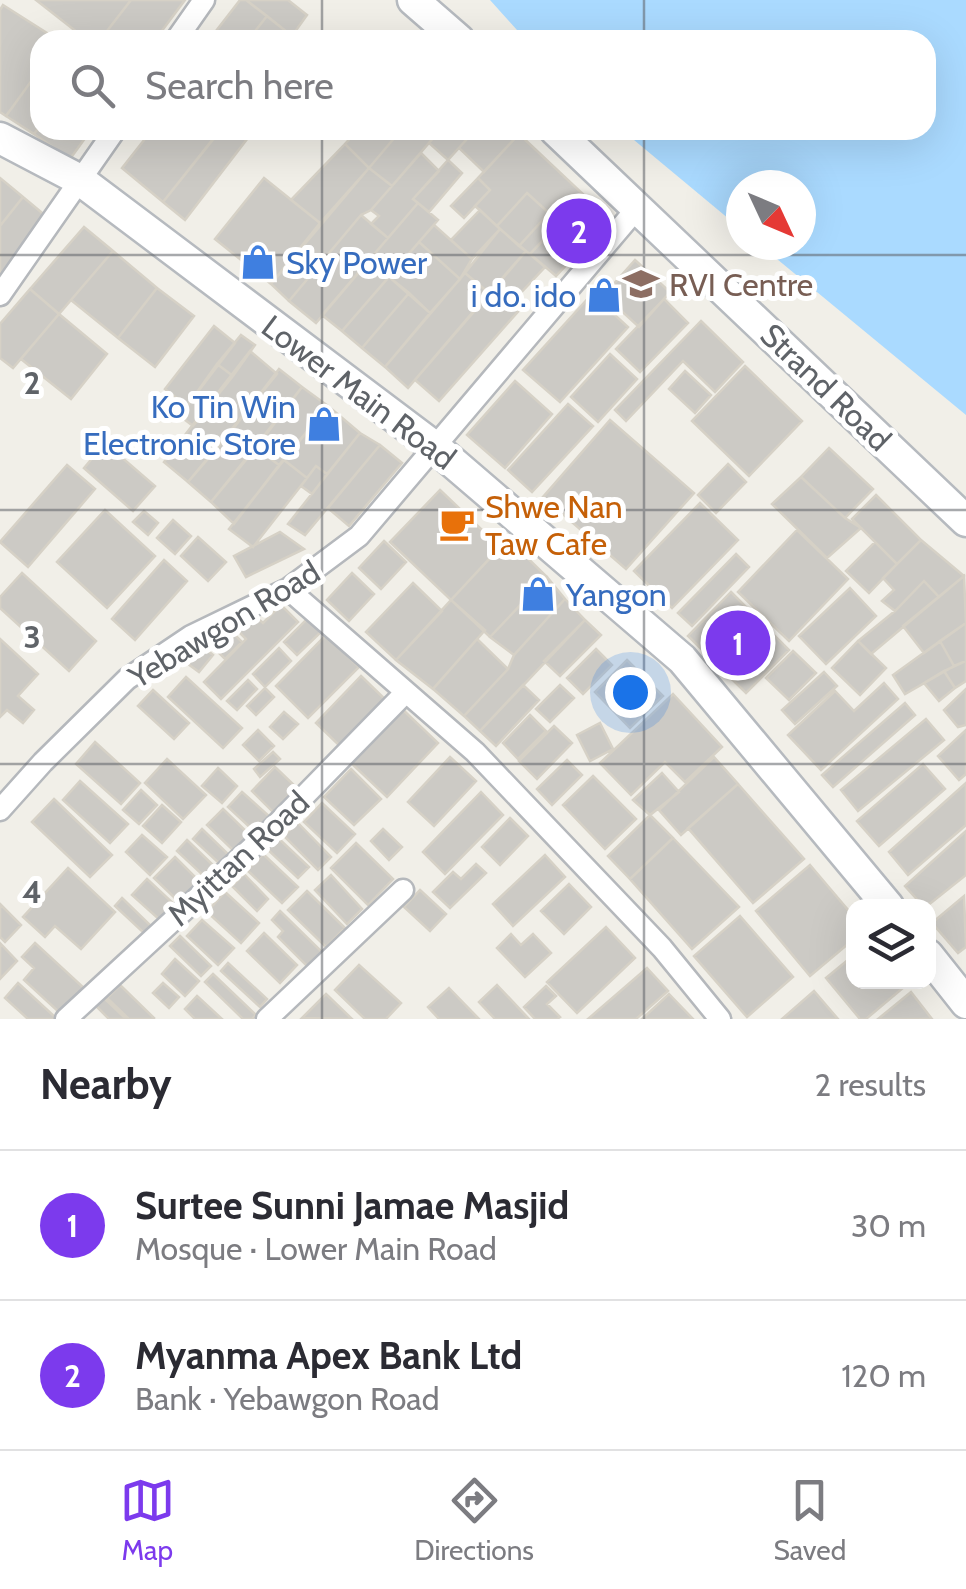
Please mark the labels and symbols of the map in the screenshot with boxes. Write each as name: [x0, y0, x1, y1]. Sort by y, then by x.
north arrow: [726, 170, 816, 260]
pin: 2: [546, 194, 612, 268]
shop icon: Sky Power: [239, 243, 277, 281]
place label: Sky Power: [286, 243, 428, 282]
school or university icon: RVI Centre: [622, 265, 660, 303]
place label: RVI Centre: [669, 265, 813, 304]
place label: i do. ido: [471, 276, 576, 315]
shop icon: i do. ido: [585, 276, 623, 314]
street label: Lower Main Road: [254, 307, 464, 477]
street label: Strand Road: [753, 315, 899, 459]
text: 2: [24, 363, 40, 402]
place label: Ko Tin Win Electronic Store: [83, 387, 296, 463]
shop icon: Ko Tin Win Electronic Store: [305, 405, 343, 443]
place label: Shwe Nan Taw Cafe: [485, 487, 623, 563]
cafe icon: Shwe Nan Taw Cafe: [438, 505, 476, 543]
street label: Yebawgon Road: [121, 552, 327, 697]
shop icon: Yangon: [519, 575, 557, 613]
place label: Yangon: [565, 575, 667, 614]
pin: 1: [706, 606, 770, 680]
text: 3: [23, 617, 41, 656]
your location: [605, 667, 656, 718]
street label: Myittan Road: [159, 782, 317, 934]
text: 4: [22, 872, 42, 911]

